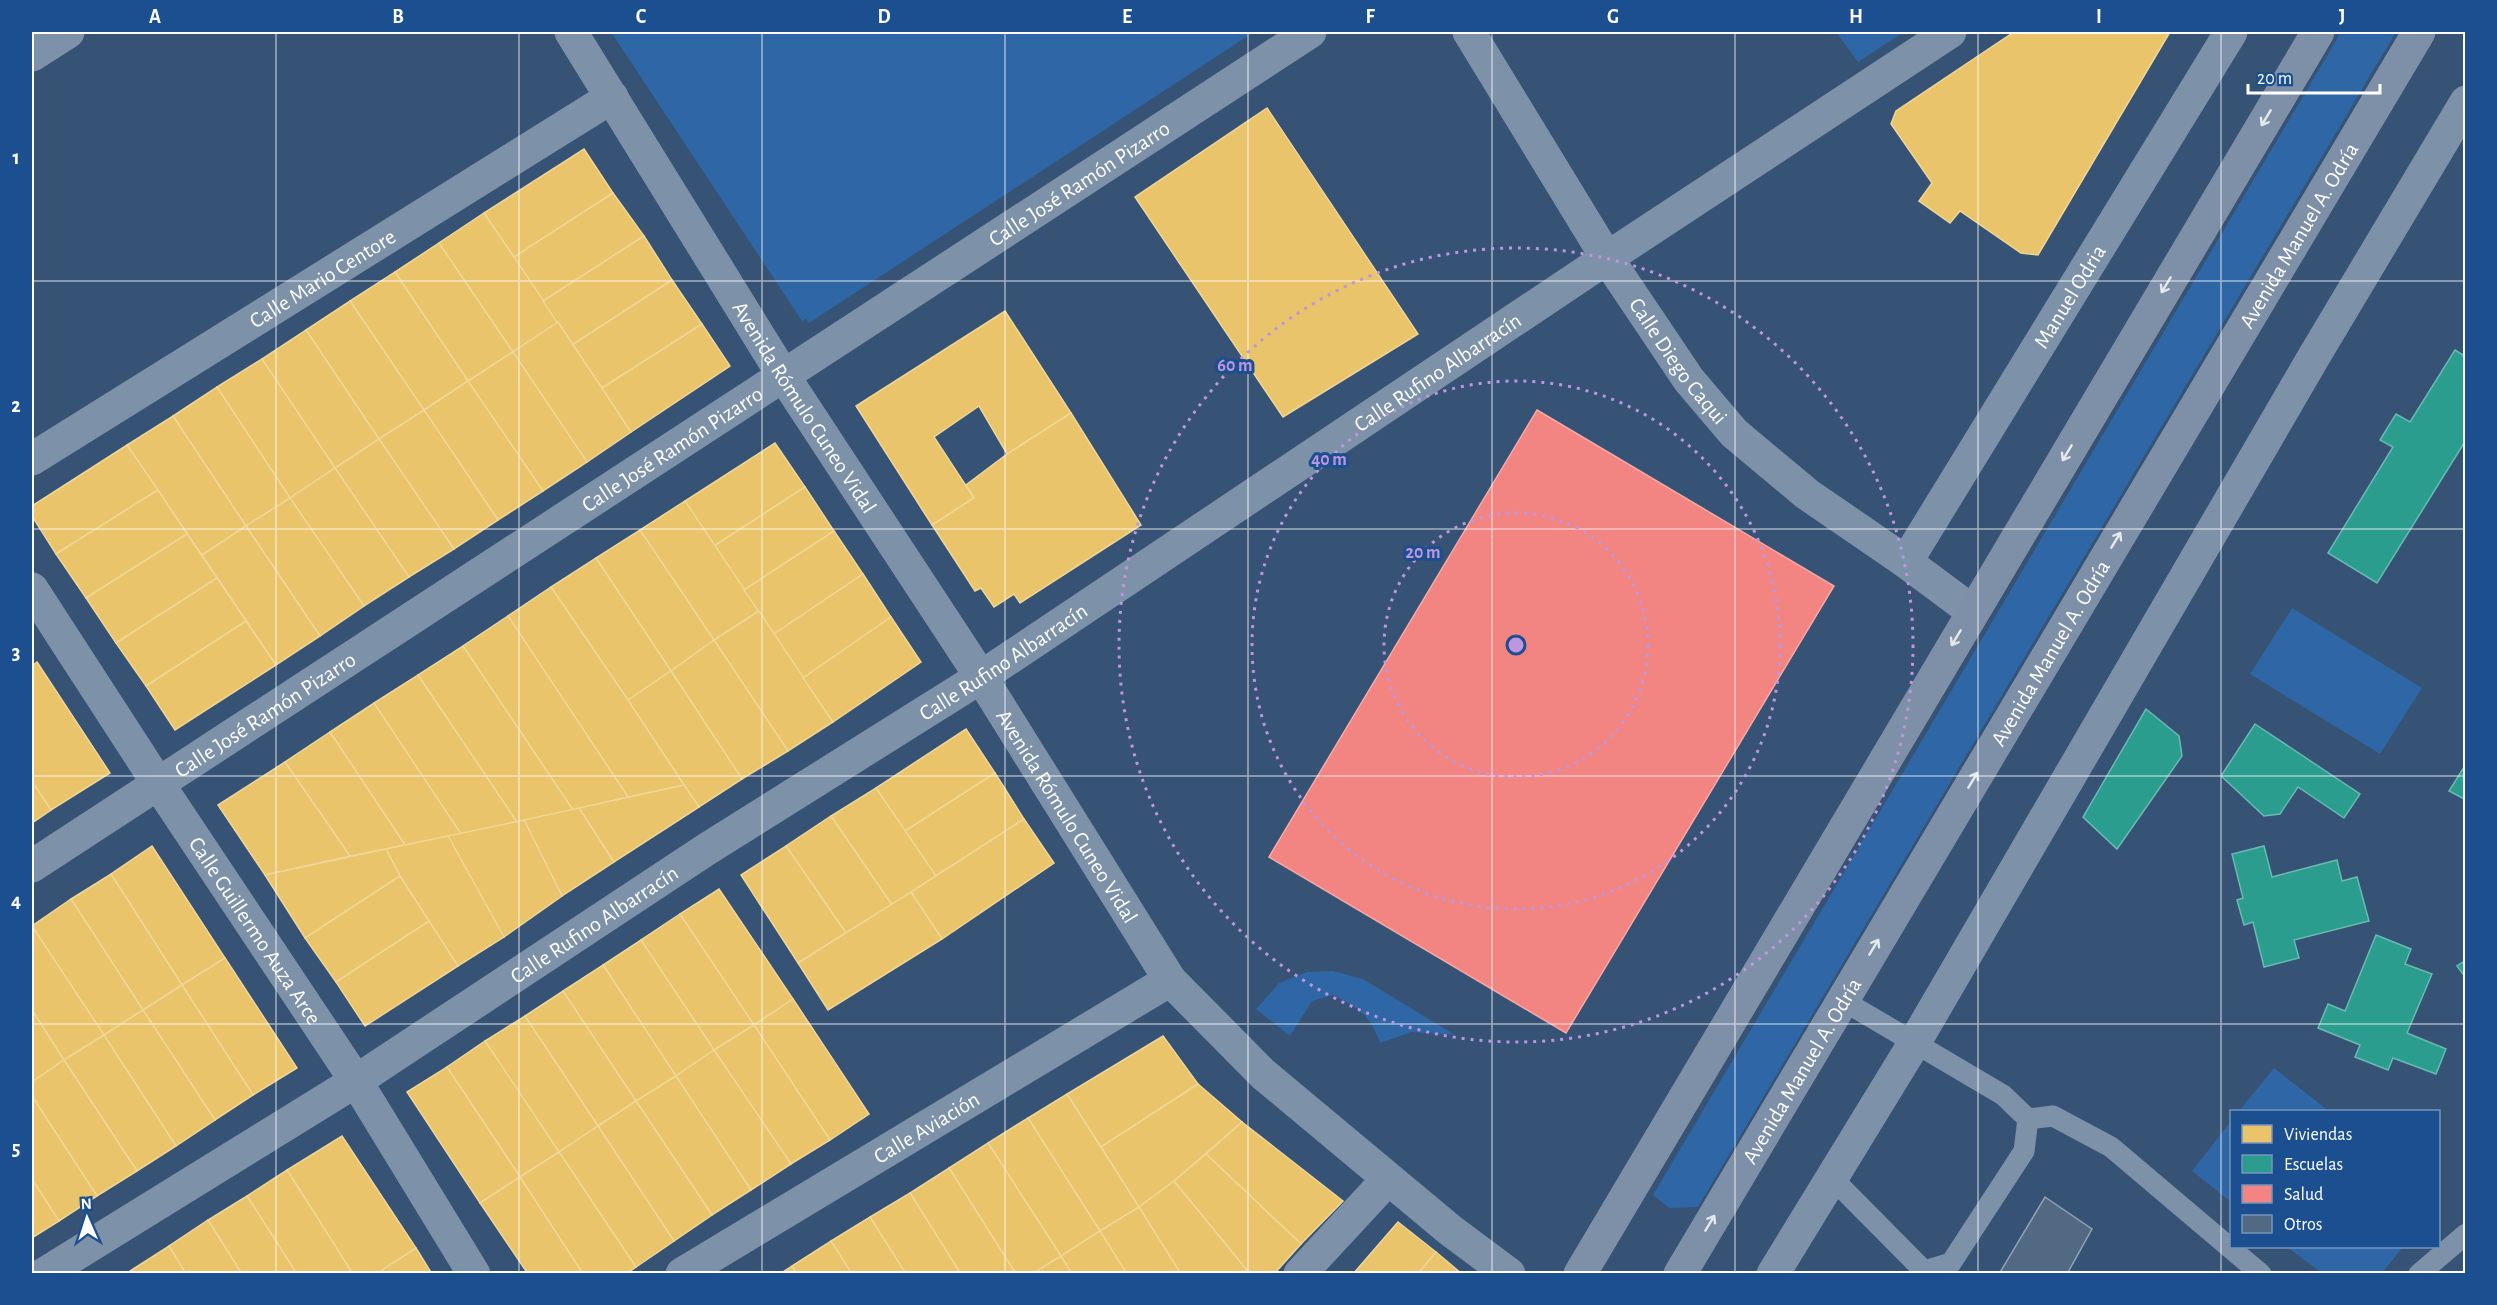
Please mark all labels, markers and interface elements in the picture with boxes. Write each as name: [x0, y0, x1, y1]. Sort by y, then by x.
text: A: [149, 7, 161, 27]
text: B: [392, 7, 404, 27]
text: C: [636, 7, 647, 27]
text: D: [877, 7, 891, 27]
text: E: [1122, 7, 1132, 27]
text: F: [1365, 7, 1375, 27]
text: G: [1607, 7, 1619, 27]
text: H: [1849, 7, 1863, 27]
text: I: [2096, 7, 2102, 27]
text: J: [2339, 7, 2345, 27]
scale bar: [2248, 57, 2380, 95]
text: 20 m: [2257, 70, 2292, 88]
one-way arrow: [2260, 109, 2272, 126]
street label: Calle José Ramón Pizarro: [985, 117, 1174, 251]
street label: Avenida Manuel A. Odría: [2235, 139, 2363, 332]
text: 1: [12, 148, 20, 168]
street label: Calle Mario Centore: [246, 225, 399, 332]
street label: Manuel Odria: [2030, 241, 2110, 352]
one-way arrow: [2160, 276, 2172, 293]
street label: Calle Diego Caqui: [1625, 294, 1731, 428]
street label: Avenida Rómulo Cuneo Vidal: [728, 298, 880, 517]
street label: Calle Rufino Albarracín: [1350, 309, 1525, 436]
text: 60 m: [1217, 357, 1253, 375]
street label: Calle José Ramón Pizarro: [578, 382, 767, 516]
text: 2: [11, 396, 21, 416]
one-way arrow: [2060, 444, 2072, 461]
text: 40 m: [1311, 451, 1347, 469]
one-way arrow: [2110, 532, 2122, 549]
text: 20 m: [1405, 544, 1441, 562]
street label: Avenida Manuel A. Odría: [1987, 557, 2114, 750]
street label: Calle Rufino Albarracín: [915, 599, 1091, 725]
one-way arrow: [1950, 629, 1961, 647]
centre of rings: [1506, 635, 1526, 655]
text: 3: [12, 643, 20, 663]
street label: Calle José Ramón Pizarro: [171, 648, 360, 782]
street label: Avenida Rómulo Cuneo Vidal: [992, 706, 1141, 927]
one-way arrow: [1968, 772, 1980, 789]
street label: Calle Guillermo Auza Arce: [185, 833, 325, 1029]
street label: Calle Rufino Albarracín: [507, 861, 682, 988]
text: 4: [11, 891, 21, 911]
one-way arrow: [1868, 939, 1880, 956]
street label: Avenida Manuel A. Odría: [1738, 974, 1866, 1167]
street label: Calle Aviación: [870, 1088, 983, 1168]
legend: [2230, 1110, 2440, 1248]
text: Viviendas: [2284, 1126, 2352, 1144]
text: 5: [12, 1139, 20, 1159]
text: Escuelas: [2284, 1156, 2343, 1174]
text: Salud: [2284, 1186, 2323, 1204]
north arrow: [57, 1188, 117, 1248]
text: N: [80, 1196, 92, 1212]
one-way arrow: [1704, 1215, 1716, 1232]
text: Otros: [2284, 1216, 2322, 1234]

